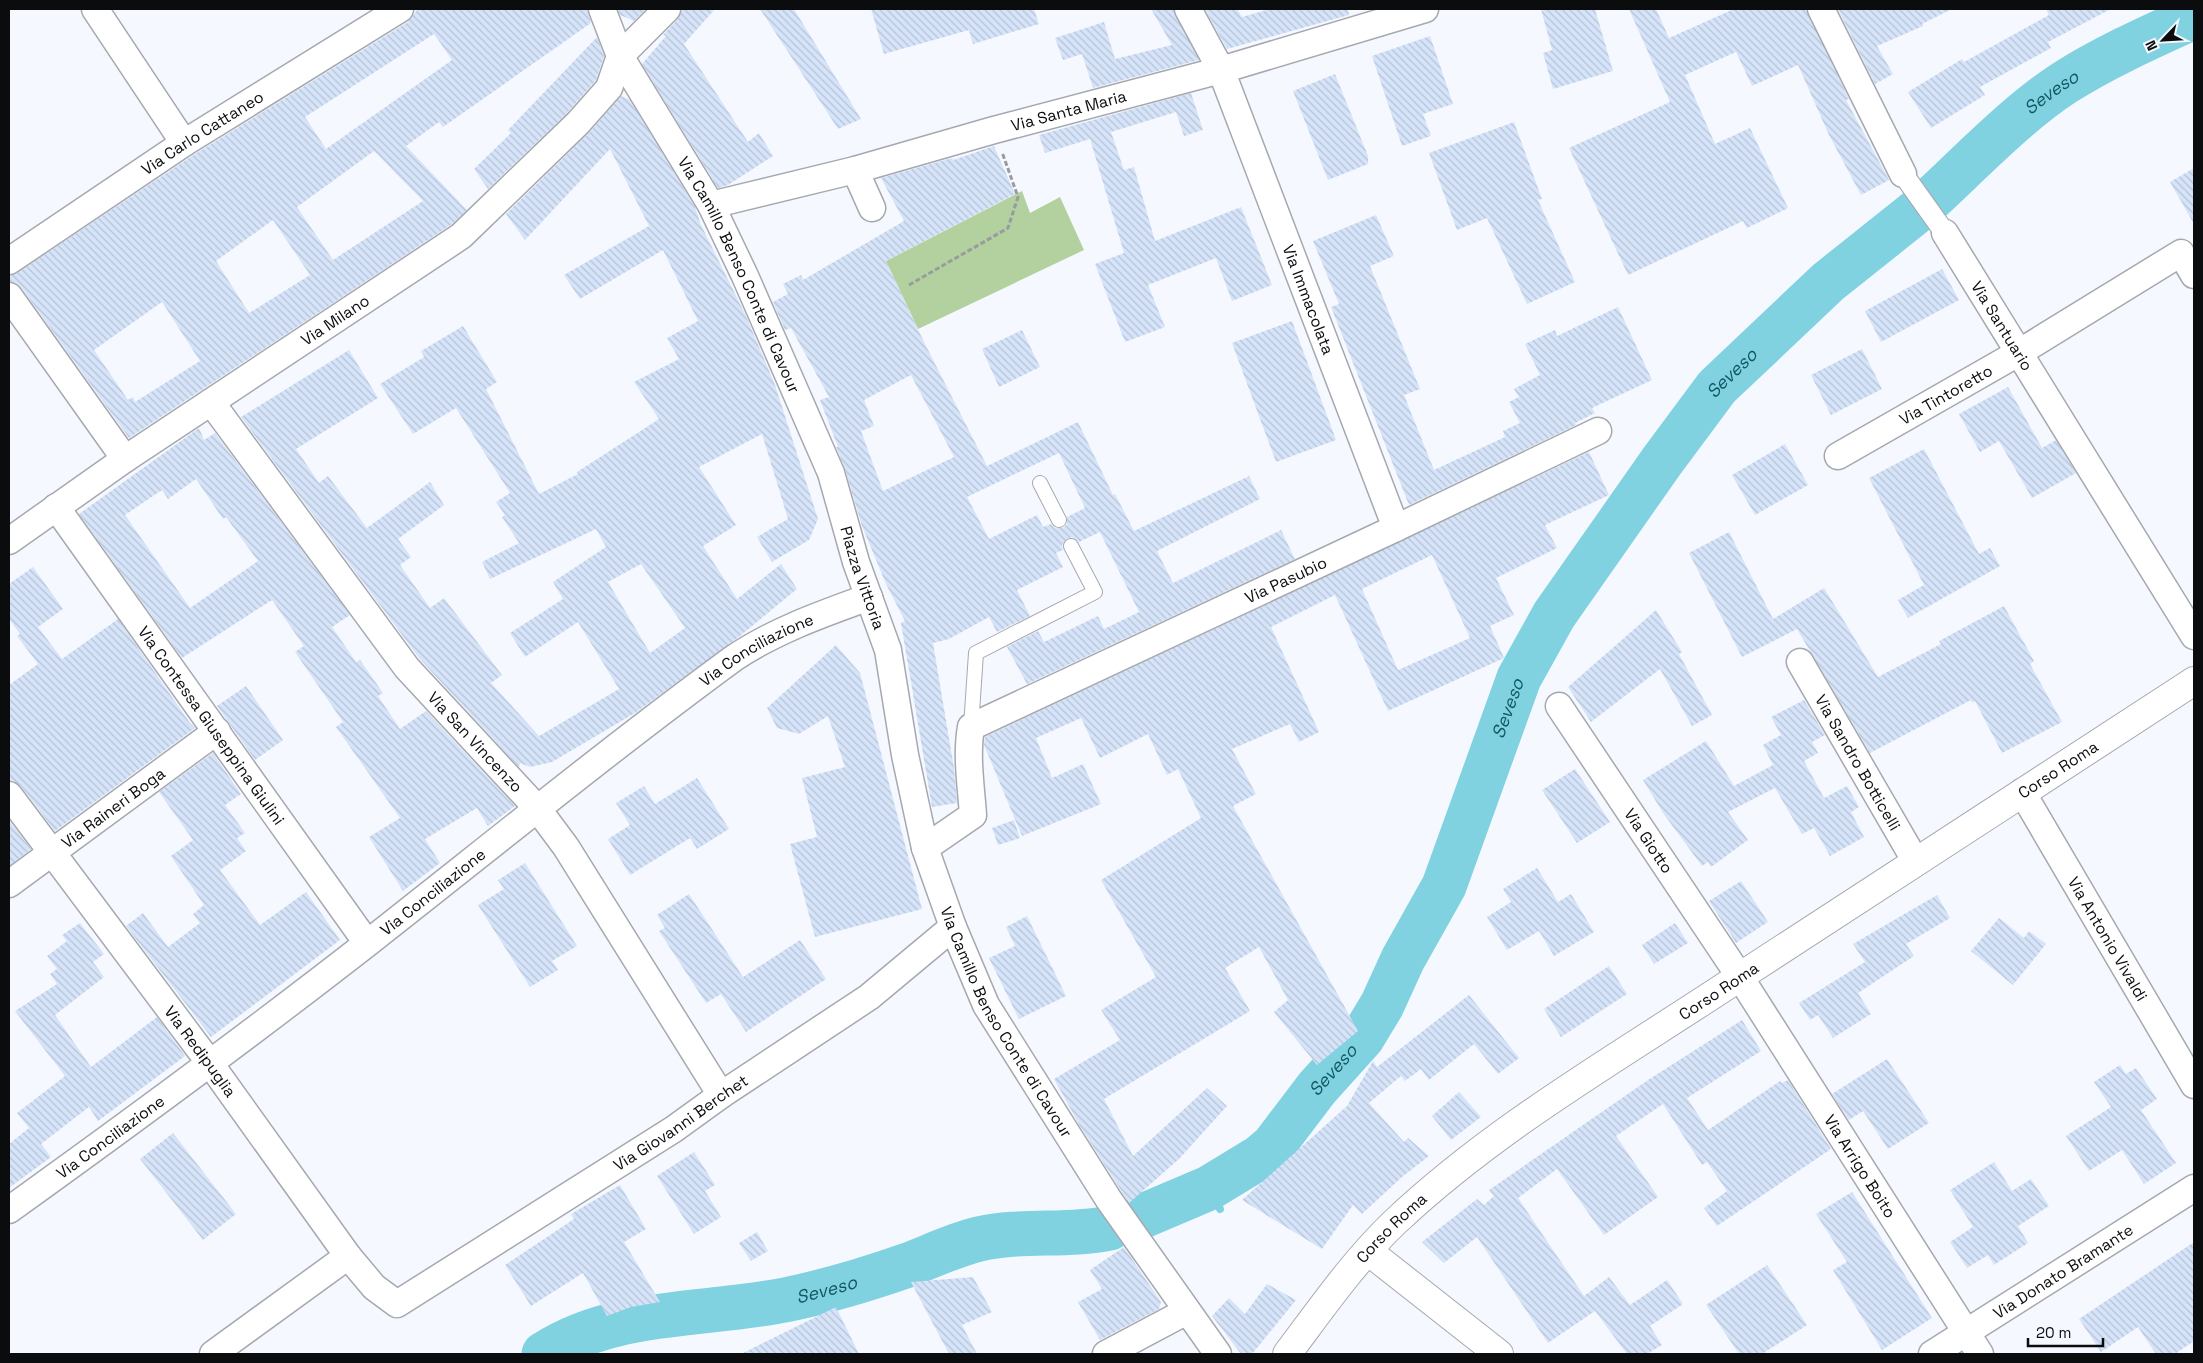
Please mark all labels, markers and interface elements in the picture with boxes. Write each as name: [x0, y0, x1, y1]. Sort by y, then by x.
north arrow: [2138, 15, 2188, 65]
text: N: [2141, 37, 2161, 54]
water label: Seveso: [2019, 64, 2083, 119]
street label: Via Santa Maria: [1009, 85, 1129, 136]
street label: Via Carlo Cattaneo: [137, 86, 268, 180]
street label: Via Camillo Benso Conte di Cavour: [673, 153, 805, 396]
street label: Via Immacolata: [1278, 242, 1339, 358]
street label: Via Santuario: [1966, 277, 2038, 375]
street label: Via Milano: [297, 290, 373, 350]
water label: Seveso: [1701, 343, 1762, 402]
street label: Via Tintoretto: [1895, 360, 1996, 430]
street label: Piazza Vittoria: [835, 524, 890, 632]
street label: Via Pasubio: [1242, 552, 1330, 608]
street label: Via Conciliazione: [695, 609, 817, 691]
street label: Via Contessa Giuseppina Giulini: [133, 622, 289, 829]
water label: Seveso: [1486, 674, 1529, 741]
street label: Via San Vincenzo: [423, 687, 527, 797]
street label: Via Sandro Botticelli: [1810, 691, 1905, 834]
street label: Corso Roma: [2014, 736, 2102, 804]
street label: Via Raineri Boga: [57, 763, 169, 853]
street label: Via Giotto: [1619, 804, 1678, 878]
street label: Via Conciliazione: [376, 844, 490, 940]
street label: Via Antonio Vivaldi: [2063, 873, 2152, 1005]
street label: Via Camillo Benso Conte di Cavour: [936, 904, 1077, 1142]
street label: Corso Roma: [1675, 957, 1763, 1025]
street label: Via Redipuglia: [160, 1002, 241, 1101]
water label: Seveso: [1303, 1039, 1362, 1100]
street label: Via Giovanni Berchet: [609, 1070, 752, 1176]
street label: Via Conciliazione: [52, 1090, 169, 1184]
street label: Via Arrigo Boito: [1819, 1111, 1901, 1222]
street label: Corso Roma: [1352, 1188, 1431, 1267]
street label: Via Donato Bramante: [1989, 1219, 2137, 1324]
water label: Seveso: [794, 1270, 861, 1308]
scale bar: [2028, 1316, 2103, 1348]
text: 20 m: [2036, 1323, 2071, 1342]

